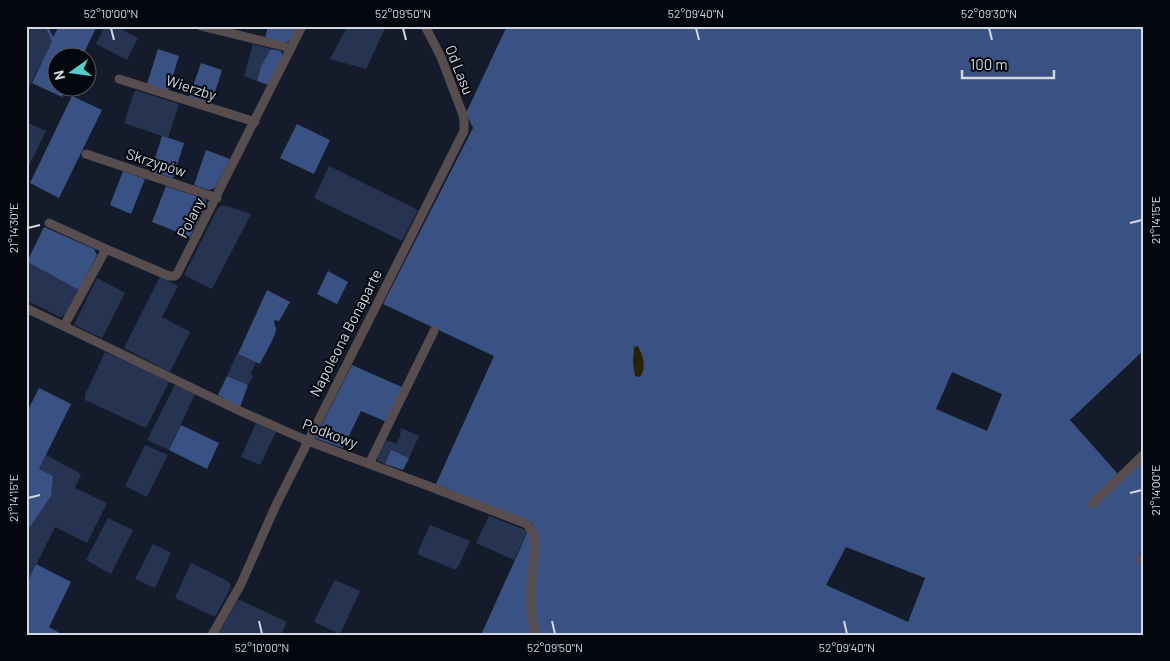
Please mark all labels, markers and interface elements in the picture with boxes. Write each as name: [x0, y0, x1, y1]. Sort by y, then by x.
text: 52°10'00"N: [84, 6, 138, 20]
text: 52°09'50"N: [375, 6, 431, 20]
text: 52°09'40"N: [668, 6, 724, 20]
text: 52°09'30"N: [961, 6, 1017, 20]
street label: Od Lasu: [442, 42, 478, 97]
north arrow: [48, 48, 98, 98]
scale bar: [962, 48, 1055, 80]
text: 100 m: [970, 55, 1008, 73]
text: N: [50, 69, 68, 82]
street label: Wierzby: [164, 70, 219, 104]
street label: Skrzypów: [124, 144, 189, 180]
street label: Polany: [172, 194, 208, 241]
text: 21°14'15"E: [1148, 196, 1162, 244]
text: 21°14'30"E: [6, 203, 20, 253]
street label: Napoleona Bonaparte: [305, 266, 385, 399]
street label: Podkowy: [300, 414, 361, 452]
text: 21°14'00"E: [1148, 464, 1162, 516]
text: 21°14'15"E: [6, 474, 20, 522]
text: 52°10'00"N: [235, 640, 289, 654]
text: 52°09'50"N: [527, 640, 583, 654]
text: 52°09'40"N: [819, 640, 875, 654]

